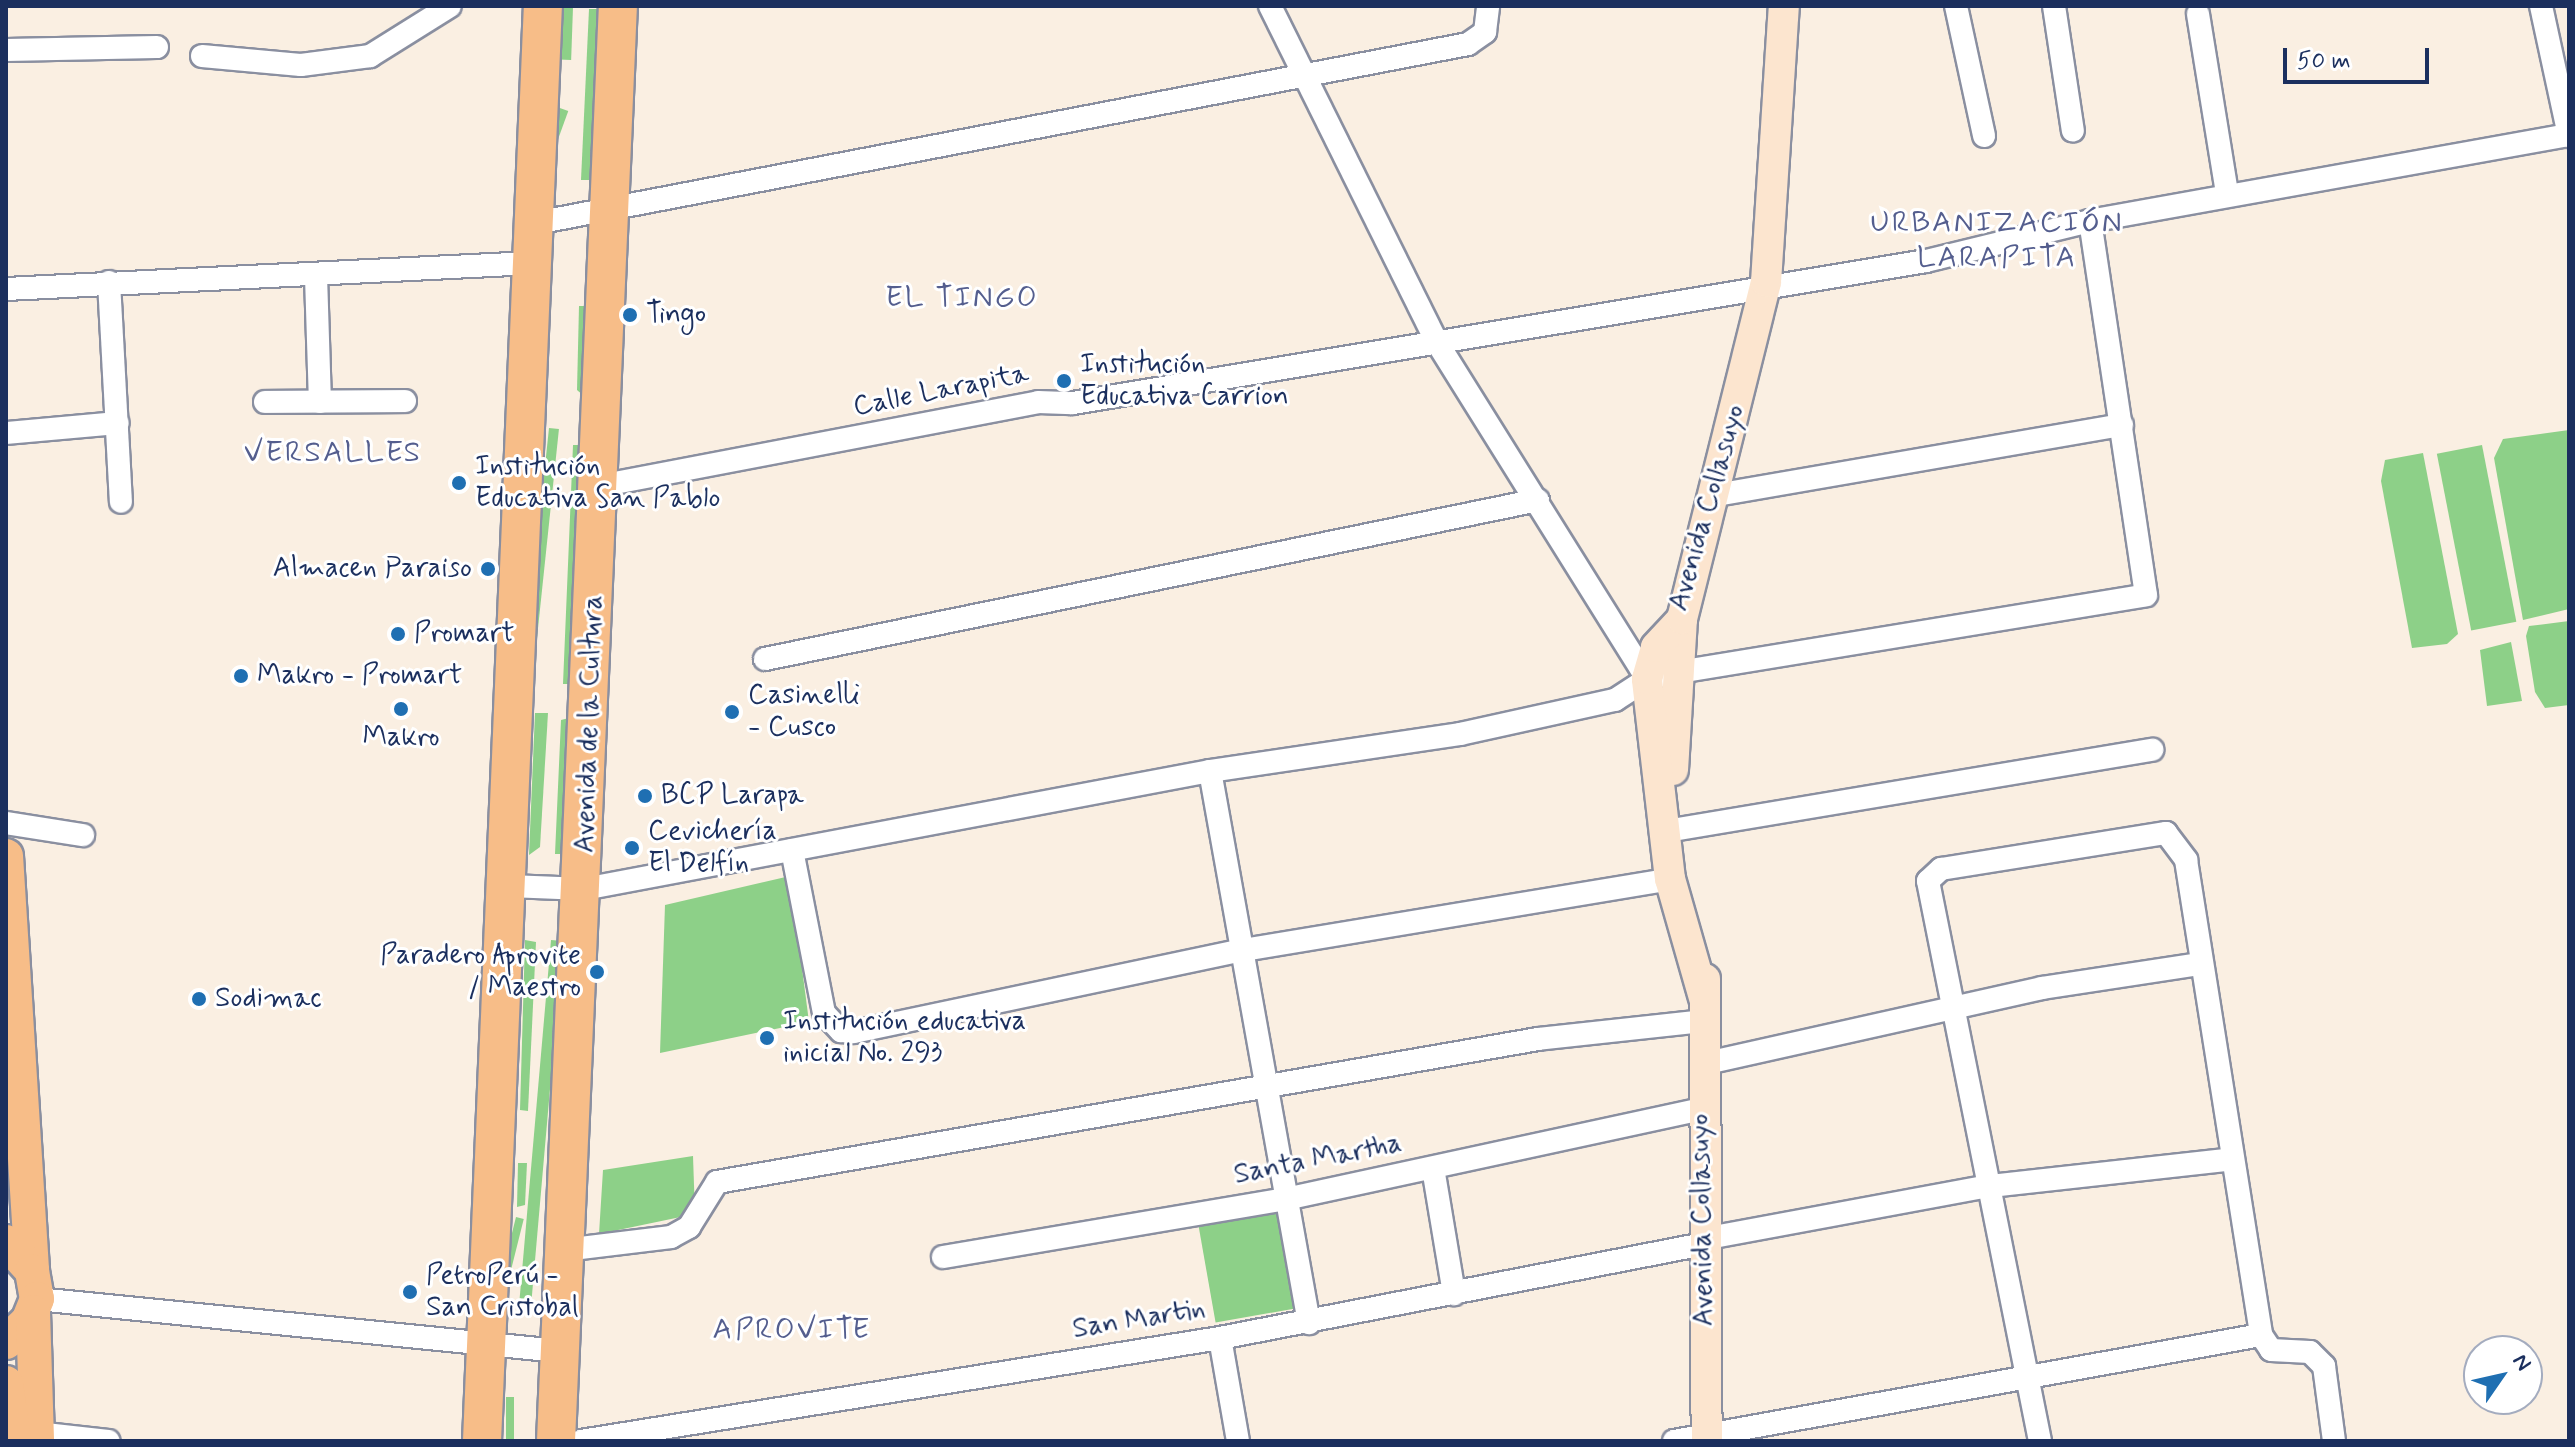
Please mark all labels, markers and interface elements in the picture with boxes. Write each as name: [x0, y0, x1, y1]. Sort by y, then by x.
scale bar: [2287, 32, 2433, 82]
text: 50 m: [2297, 46, 2351, 77]
district label: URBANIZACIÓN LARAPITA: [1876, 205, 2118, 276]
district label: EL TINGO: [885, 280, 1039, 316]
place label: Tingo: [646, 298, 706, 332]
marker: Tingo: [621, 306, 639, 324]
place label: Institución Educativa Carrion: [1080, 348, 1291, 414]
street label: Calle Larapita: [854, 358, 1028, 424]
marker: Institución Educativa Carrion: [1055, 372, 1073, 390]
street label: Avenida Collasuyo: [1662, 401, 1754, 615]
district label: VERSALLES: [245, 435, 421, 471]
place label: Institución Educativa San Pablo: [475, 450, 712, 516]
marker: Institución Educativa San Pablo: [450, 474, 468, 492]
place label: Almacen Paraiso: [276, 552, 472, 586]
marker: Almacen Paraiso: [479, 560, 497, 578]
street label: Avenida de la Cultura: [569, 595, 611, 853]
place label: Promart: [414, 617, 515, 651]
marker: Promart: [389, 625, 407, 643]
place label: Makro - Promart: [257, 659, 462, 693]
marker: Makro - Promart: [232, 667, 250, 685]
place label: Casinelli - Cusco: [748, 679, 860, 745]
marker: Makro: [392, 700, 410, 718]
marker: Casinelli - Cusco: [723, 703, 741, 721]
place label: Makro: [362, 721, 440, 755]
place label: BCP Larapa: [661, 779, 804, 813]
marker: BCP Larapa: [636, 787, 654, 805]
place label: Cevichería El Delfín: [648, 815, 777, 881]
marker: Cevichería El Delfín: [623, 839, 641, 857]
place label: Paradero Aprovite / Maestro: [380, 939, 581, 1005]
marker: Paradero Aprovite / Maestro: [588, 963, 606, 981]
place label: Sodimac: [215, 982, 322, 1016]
marker: Sodimac: [190, 990, 208, 1008]
place label: Institución educativa inicial No. 293: [783, 1005, 1026, 1071]
marker: Institución educativa inicial No. 293: [758, 1029, 776, 1047]
street label: Avenida Collasuyo: [1684, 1113, 1722, 1327]
street label: Santa Martha: [1232, 1127, 1404, 1193]
place label: PetroPerú - San Cristobal: [426, 1259, 581, 1325]
marker: PetroPerú - San Cristobal: [401, 1283, 419, 1301]
street label: San Martin: [1069, 1293, 1209, 1347]
district label: APROVITE: [715, 1312, 869, 1348]
north arrow: [2463, 1335, 2543, 1415]
text: N: [2506, 1349, 2537, 1377]

